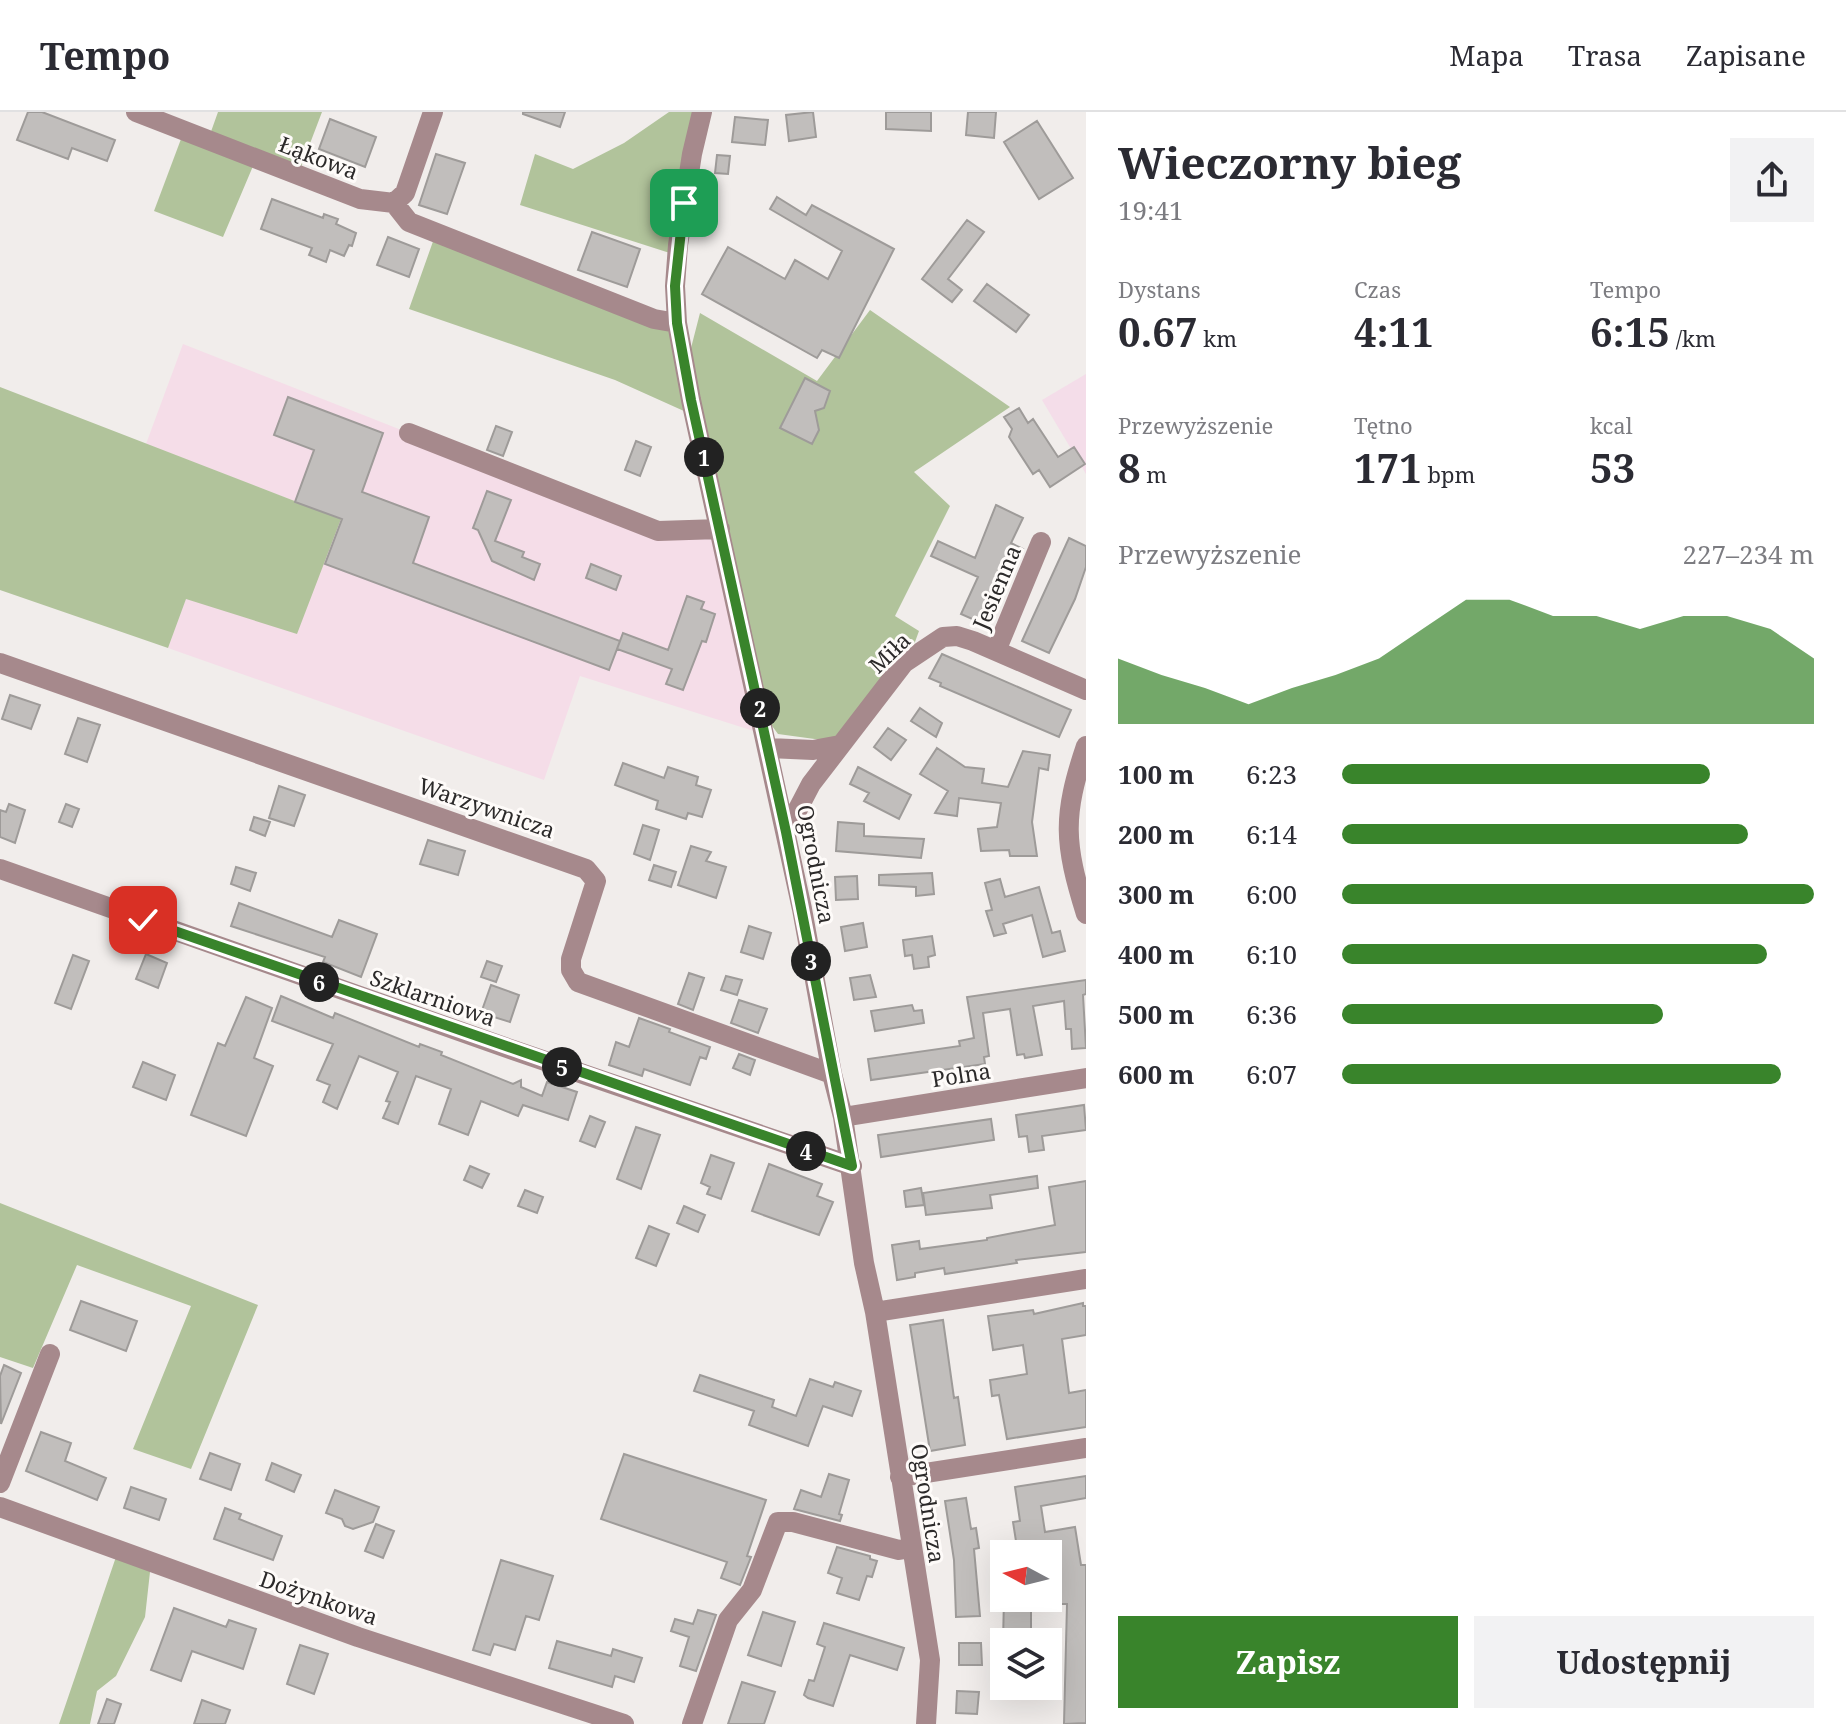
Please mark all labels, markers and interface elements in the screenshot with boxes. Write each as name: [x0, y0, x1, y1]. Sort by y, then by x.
text: Tempo: [40, 29, 170, 81]
text: Mapa: [1449, 36, 1524, 74]
text: Trasa: [1568, 36, 1642, 74]
text: Zapisane: [1686, 36, 1806, 74]
street label: Łąkowa: [275, 128, 363, 186]
text: Wieczorny bieg: [1118, 132, 1461, 192]
button: share: [1730, 138, 1814, 222]
pin: [650, 169, 718, 237]
icon: arrive: [662, 181, 706, 225]
text: 19:41: [1118, 192, 1184, 228]
text: Dystans: [1118, 274, 1201, 304]
text: Czas: [1354, 274, 1401, 304]
text: Tempo: [1590, 274, 1661, 304]
text: 0.67: [1118, 304, 1198, 359]
text: 4:11: [1354, 304, 1434, 359]
text: 6:15: [1590, 304, 1670, 359]
text: km: [1198, 323, 1237, 353]
text: /km: [1670, 323, 1716, 353]
text: Przewyższenie: [1118, 410, 1273, 440]
text: Tętno: [1354, 410, 1413, 440]
text: kcal: [1590, 410, 1632, 440]
pin: 1: [684, 437, 724, 477]
text: 8: [1118, 440, 1141, 495]
text: 171: [1354, 440, 1422, 495]
text: 53: [1590, 440, 1635, 495]
text: 1: [698, 442, 710, 472]
text: m: [1141, 459, 1167, 489]
text: bpm: [1422, 459, 1475, 489]
text: Przewyższenie: [1118, 536, 1301, 572]
text: 227–234 m: [1682, 536, 1814, 572]
street label: Jesienna: [964, 540, 1027, 635]
street label: Miła: [862, 625, 916, 679]
pin: 2: [740, 688, 780, 728]
text: 2: [754, 693, 766, 723]
text: 100 m: [1118, 756, 1194, 792]
text: 6:23: [1246, 756, 1297, 792]
street label: Warzywnicza: [415, 770, 559, 844]
street label: Ogrodnicza: [791, 802, 843, 926]
text: 200 m: [1118, 816, 1194, 852]
text: 6:14: [1246, 816, 1297, 852]
text: 300 m: [1118, 876, 1194, 912]
text: 6:00: [1246, 876, 1297, 912]
pin: [109, 886, 177, 954]
icon: check: [121, 898, 165, 942]
text: 400 m: [1118, 936, 1194, 972]
text: 6:10: [1246, 936, 1297, 972]
pin: 3: [791, 941, 831, 981]
text: 3: [805, 946, 817, 976]
pin: 6: [299, 962, 339, 1002]
street label: Szklarniowa: [366, 962, 500, 1032]
text: 6: [313, 967, 325, 997]
text: 500 m: [1118, 996, 1194, 1032]
text: 6:36: [1246, 996, 1297, 1032]
pin: 5: [542, 1047, 582, 1087]
text: 5: [556, 1052, 568, 1082]
street label: Polna: [929, 1055, 993, 1093]
text: 600 m: [1118, 1056, 1194, 1092]
text: 6:07: [1246, 1056, 1297, 1092]
pin: 4: [786, 1131, 826, 1171]
text: 4: [800, 1136, 812, 1166]
street label: Ogrodnicza: [905, 1441, 953, 1565]
north arrow: [990, 1540, 1062, 1612]
map controls: [990, 1540, 1062, 1700]
street label: Dożynkowa: [256, 1563, 382, 1631]
button: Zapisz: [1118, 1616, 1458, 1708]
button: Udostępnij: [1474, 1616, 1814, 1708]
button: layers: [990, 1628, 1062, 1700]

